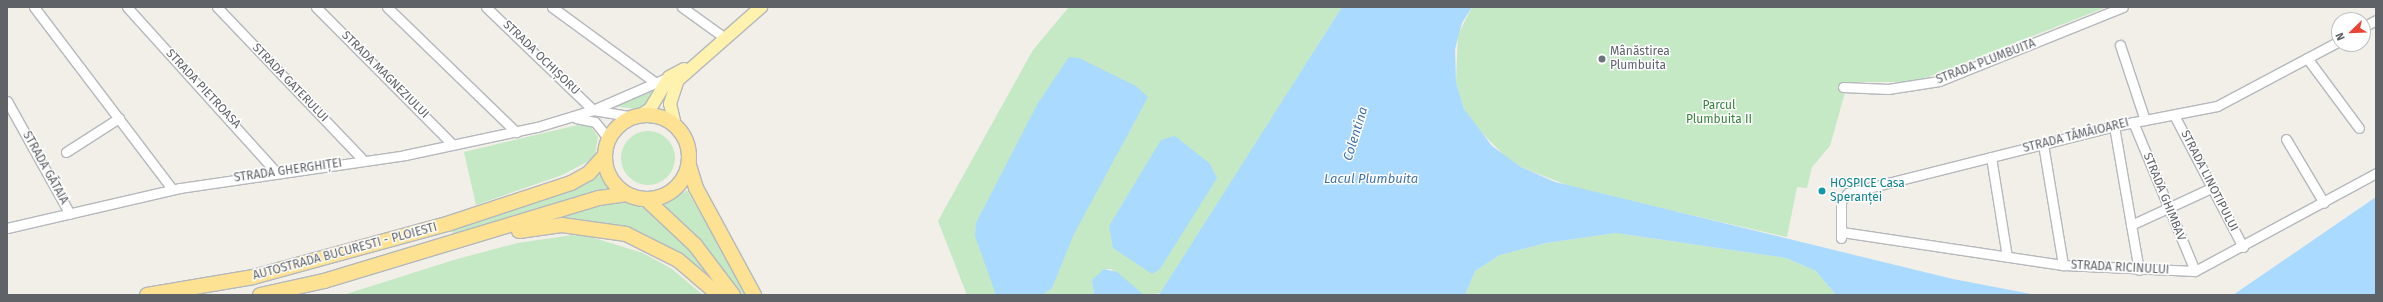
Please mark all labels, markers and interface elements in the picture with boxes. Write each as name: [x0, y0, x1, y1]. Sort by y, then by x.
north arrow: [2331, 12, 2371, 52]
street label: STRADA OCHIȘORU: [500, 18, 582, 98]
street label: STRADA MAGNEZIULUI: [338, 28, 432, 122]
text: N: [2333, 31, 2348, 42]
street label: STRADA PLUMBUITA: [1934, 36, 2038, 88]
street label: STRADA GATERULUI: [249, 41, 331, 125]
place label: Mânăstirea Plumbuita: [1610, 45, 1670, 73]
street label: STRADA PIETROASA: [163, 46, 243, 132]
marker: Mânăstirea Plumbuita: [1597, 54, 1607, 64]
park label: Parcul Plumbuita II: [1686, 99, 1752, 127]
water label: Colentina: [1340, 105, 1372, 163]
street label: STRADA TĂMÂIOAREI: [2021, 116, 2131, 156]
street label: STRADA LINOTIPULUI: [2177, 128, 2241, 234]
street label: STRADA GĂTAIA: [19, 129, 71, 207]
street label: STRADA GHIMBAV: [2140, 151, 2188, 243]
street label: STRADA GHERGHIȚEI: [233, 156, 343, 186]
water label: Lacul Plumbuita: [1324, 171, 1418, 187]
place label: HOSPICE Casa Speranței: [1830, 177, 1905, 205]
marker: HOSPICE Casa Speranței: [1817, 186, 1827, 196]
street label: AUTOSTRADA BUCURESTI - PLOIESTI: [251, 220, 439, 284]
street label: STRADA RICINULUI: [2070, 258, 2170, 278]

